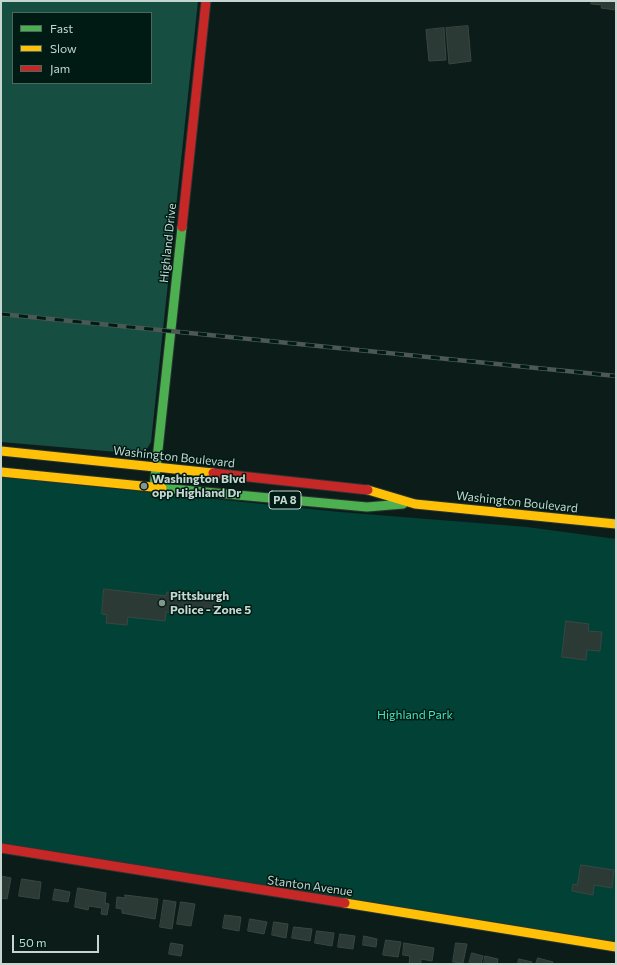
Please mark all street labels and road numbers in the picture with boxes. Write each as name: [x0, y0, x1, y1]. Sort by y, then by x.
street label: Highland Drive: [157, 203, 179, 283]
street label: Washington Boulevard: [112, 443, 236, 471]
street label: Washington Boulevard: [455, 488, 579, 516]
road number: PA 8: [269, 491, 301, 509]
street label: Stanton Avenue: [266, 873, 354, 899]

